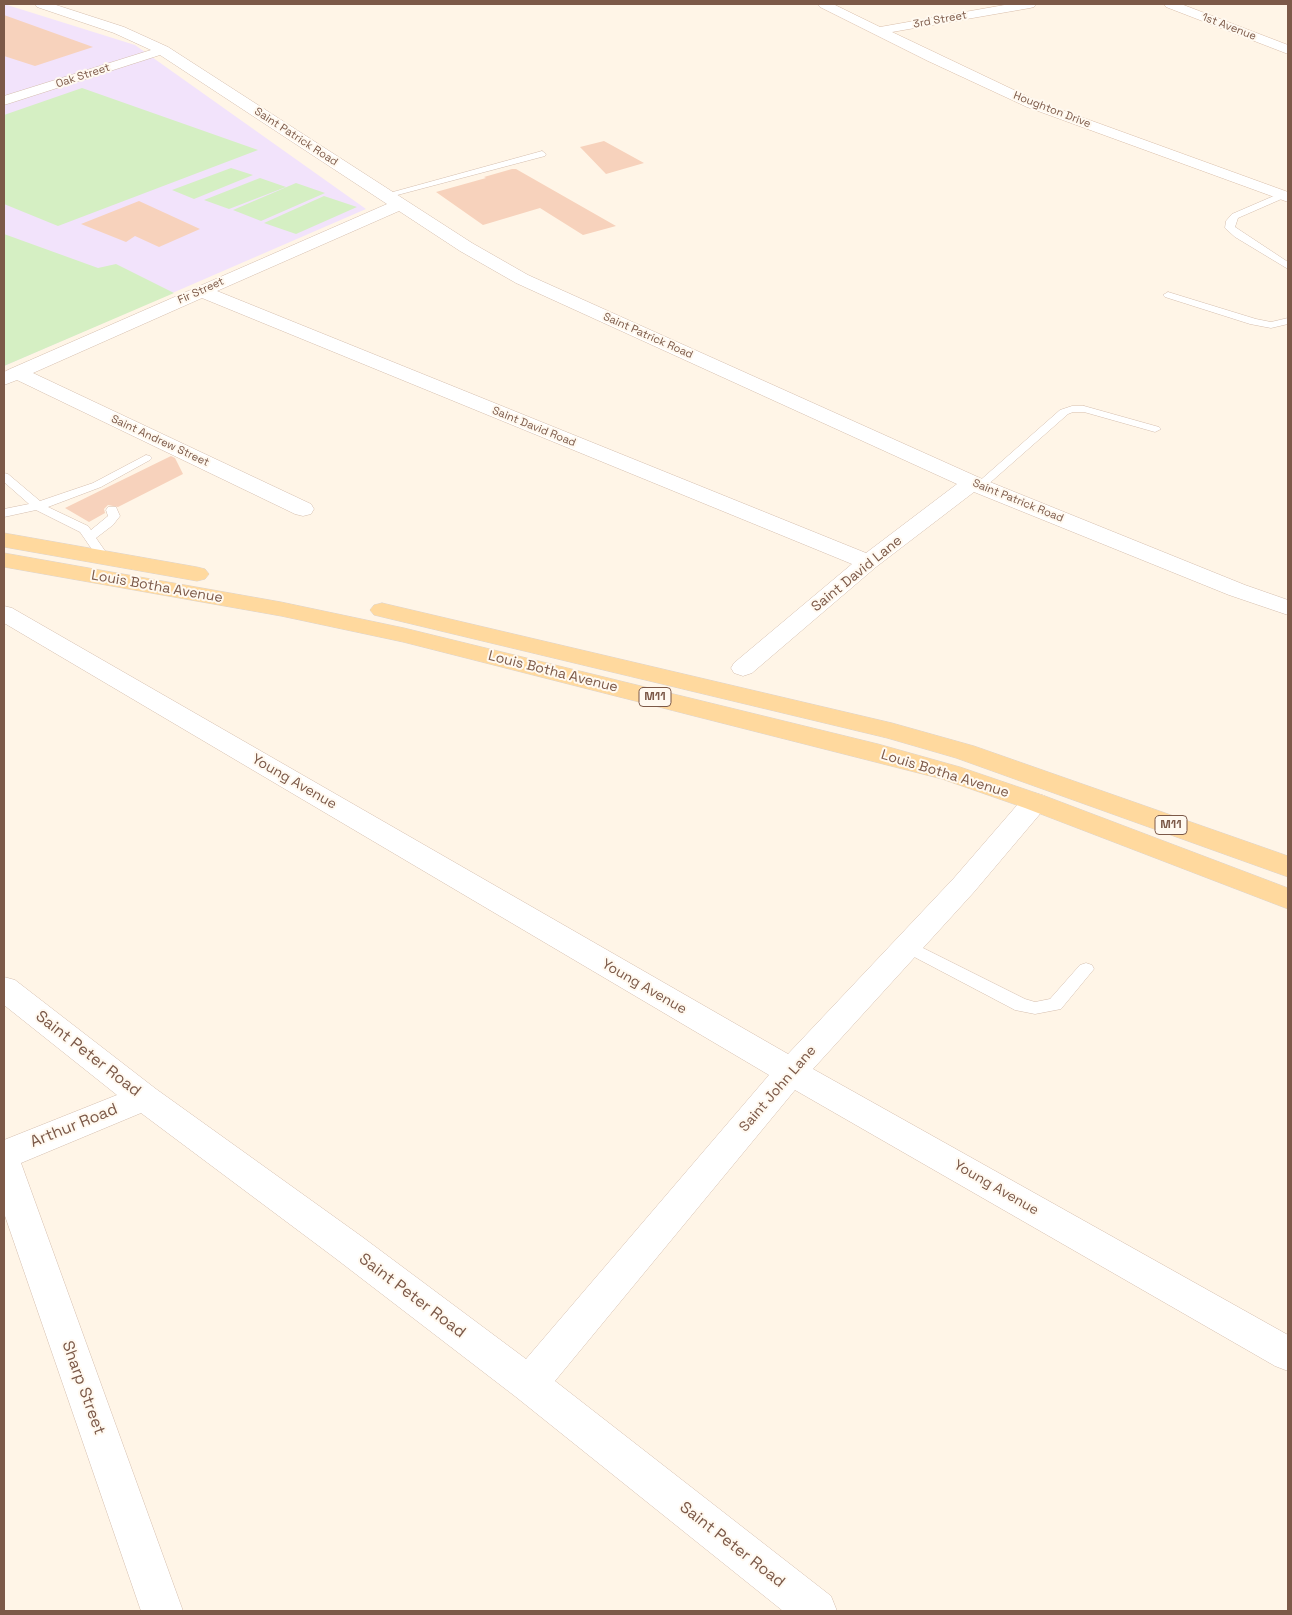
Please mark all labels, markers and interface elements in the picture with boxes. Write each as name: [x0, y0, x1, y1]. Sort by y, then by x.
street label: 3rd Street: [912, 9, 968, 31]
street label: 1st Avenue: [1200, 11, 1258, 43]
street label: Oak Street: [54, 61, 112, 91]
street label: Houghton Drive: [1011, 89, 1093, 131]
street label: Saint Patrick Road: [252, 105, 340, 169]
street label: Fir Street: [176, 275, 226, 307]
street label: Saint Patrick Road: [601, 310, 695, 362]
street label: Saint David Road: [490, 404, 578, 450]
street label: Saint Andrew Street: [109, 412, 211, 470]
street label: Saint Patrick Road: [971, 477, 1065, 525]
street label: Saint David Lane: [808, 532, 906, 616]
street label: Louis Botha Avenue: [90, 567, 224, 607]
street label: Louis Botha Avenue: [486, 648, 620, 696]
road number: M11: [639, 688, 671, 706]
street label: Louis Botha Avenue: [879, 747, 1011, 801]
street label: Young Avenue: [249, 751, 339, 813]
road number: M11: [1155, 816, 1187, 834]
street label: Young Avenue: [599, 956, 689, 1018]
street label: Saint Peter Road: [31, 1007, 145, 1101]
street label: Saint John Lane: [736, 1043, 820, 1135]
street label: Arthur Road: [28, 1100, 120, 1152]
street label: Young Avenue: [951, 1157, 1041, 1219]
street label: Saint Peter Road: [355, 1250, 469, 1342]
street label: Sharp Street: [57, 1339, 109, 1437]
street label: Saint Peter Road: [675, 1498, 789, 1592]

